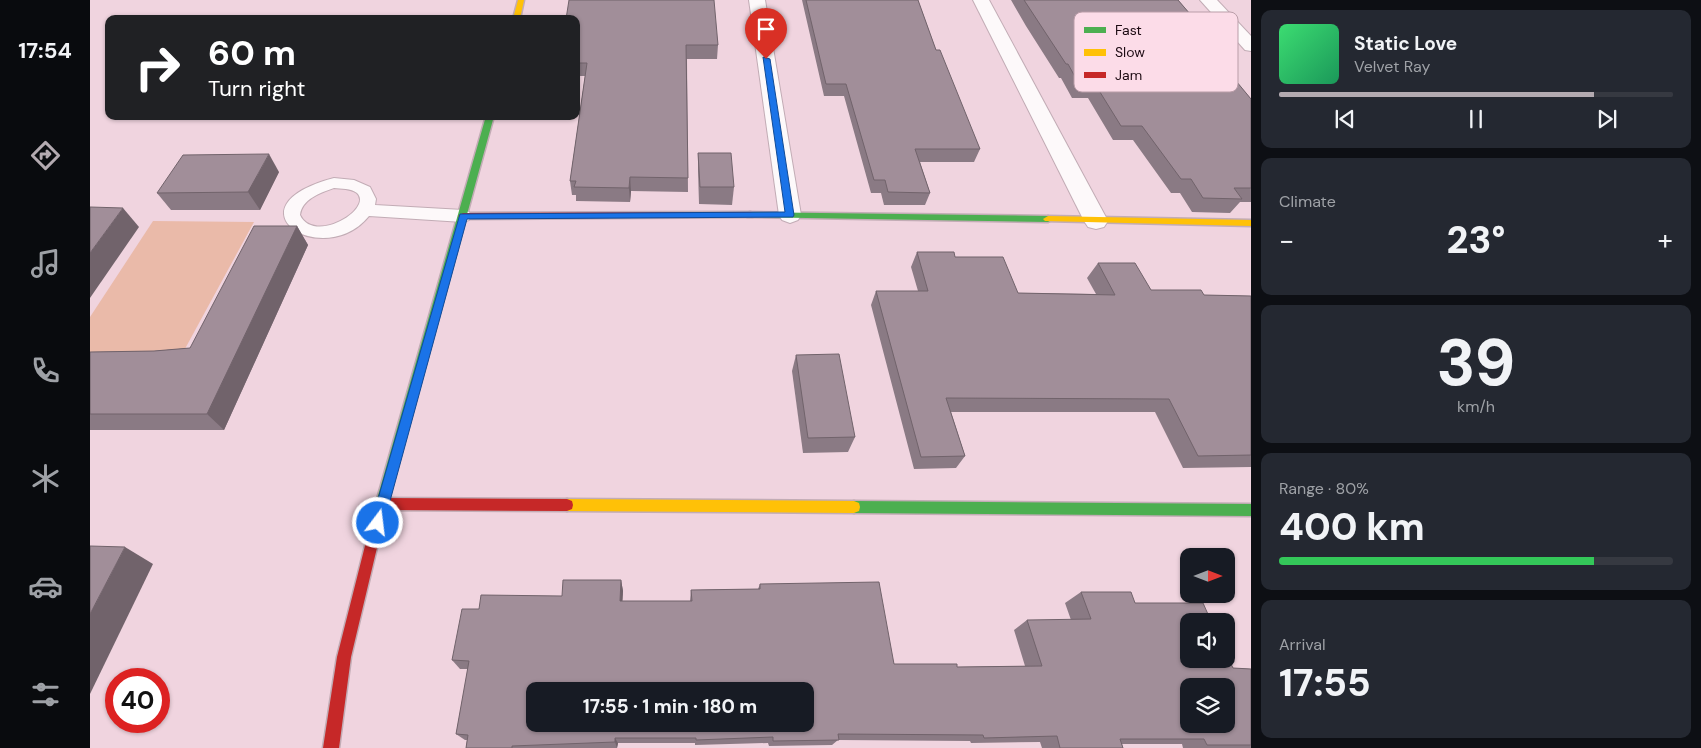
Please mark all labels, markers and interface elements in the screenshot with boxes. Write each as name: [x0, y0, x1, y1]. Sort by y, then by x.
pin: [745, 8, 787, 59]
legend: [1074, 12, 1238, 92]
icon: arrive: [752, 15, 780, 43]
text: Fast: [1115, 21, 1142, 39]
text: 60 m: [208, 30, 296, 76]
text: Static Love: [1354, 31, 1457, 56]
icon: right: [125, 35, 190, 100]
text: 17:54: [18, 36, 72, 65]
text: Slow: [1115, 43, 1145, 61]
text: Velvet Ray: [1354, 56, 1430, 77]
text: Jam: [1115, 66, 1142, 84]
text: Turn right: [208, 74, 305, 103]
icon: previous: [1331, 105, 1359, 133]
icon: pause: [1462, 105, 1490, 133]
icon: next: [1593, 105, 1621, 133]
icon: directions: [28, 138, 63, 173]
text: Climate: [1279, 191, 1336, 212]
text: 23°: [1447, 215, 1505, 265]
text: −: [1279, 222, 1294, 259]
text: +: [1658, 222, 1673, 259]
icon: music: [28, 246, 63, 281]
text: 39: [1437, 321, 1515, 405]
icon: phone: [28, 353, 63, 388]
text: km/h: [1457, 396, 1495, 417]
icon: climate: [28, 461, 63, 496]
text: Range · 80%: [1279, 478, 1369, 499]
position arrow: [351, 496, 403, 548]
text: 400 km: [1279, 502, 1425, 552]
north arrow: [1180, 548, 1235, 602]
map controls: [1180, 548, 1235, 733]
icon: car: [28, 569, 63, 604]
button: sound: [1180, 613, 1235, 668]
text: Arrival: [1279, 634, 1326, 655]
text: 17:55: [1279, 658, 1371, 708]
speed limit sign: 40: [105, 668, 170, 733]
icon: filters: [28, 677, 63, 712]
button: layers: [1180, 678, 1235, 733]
text: 17:55 · 1 min · 180 m: [583, 694, 757, 719]

